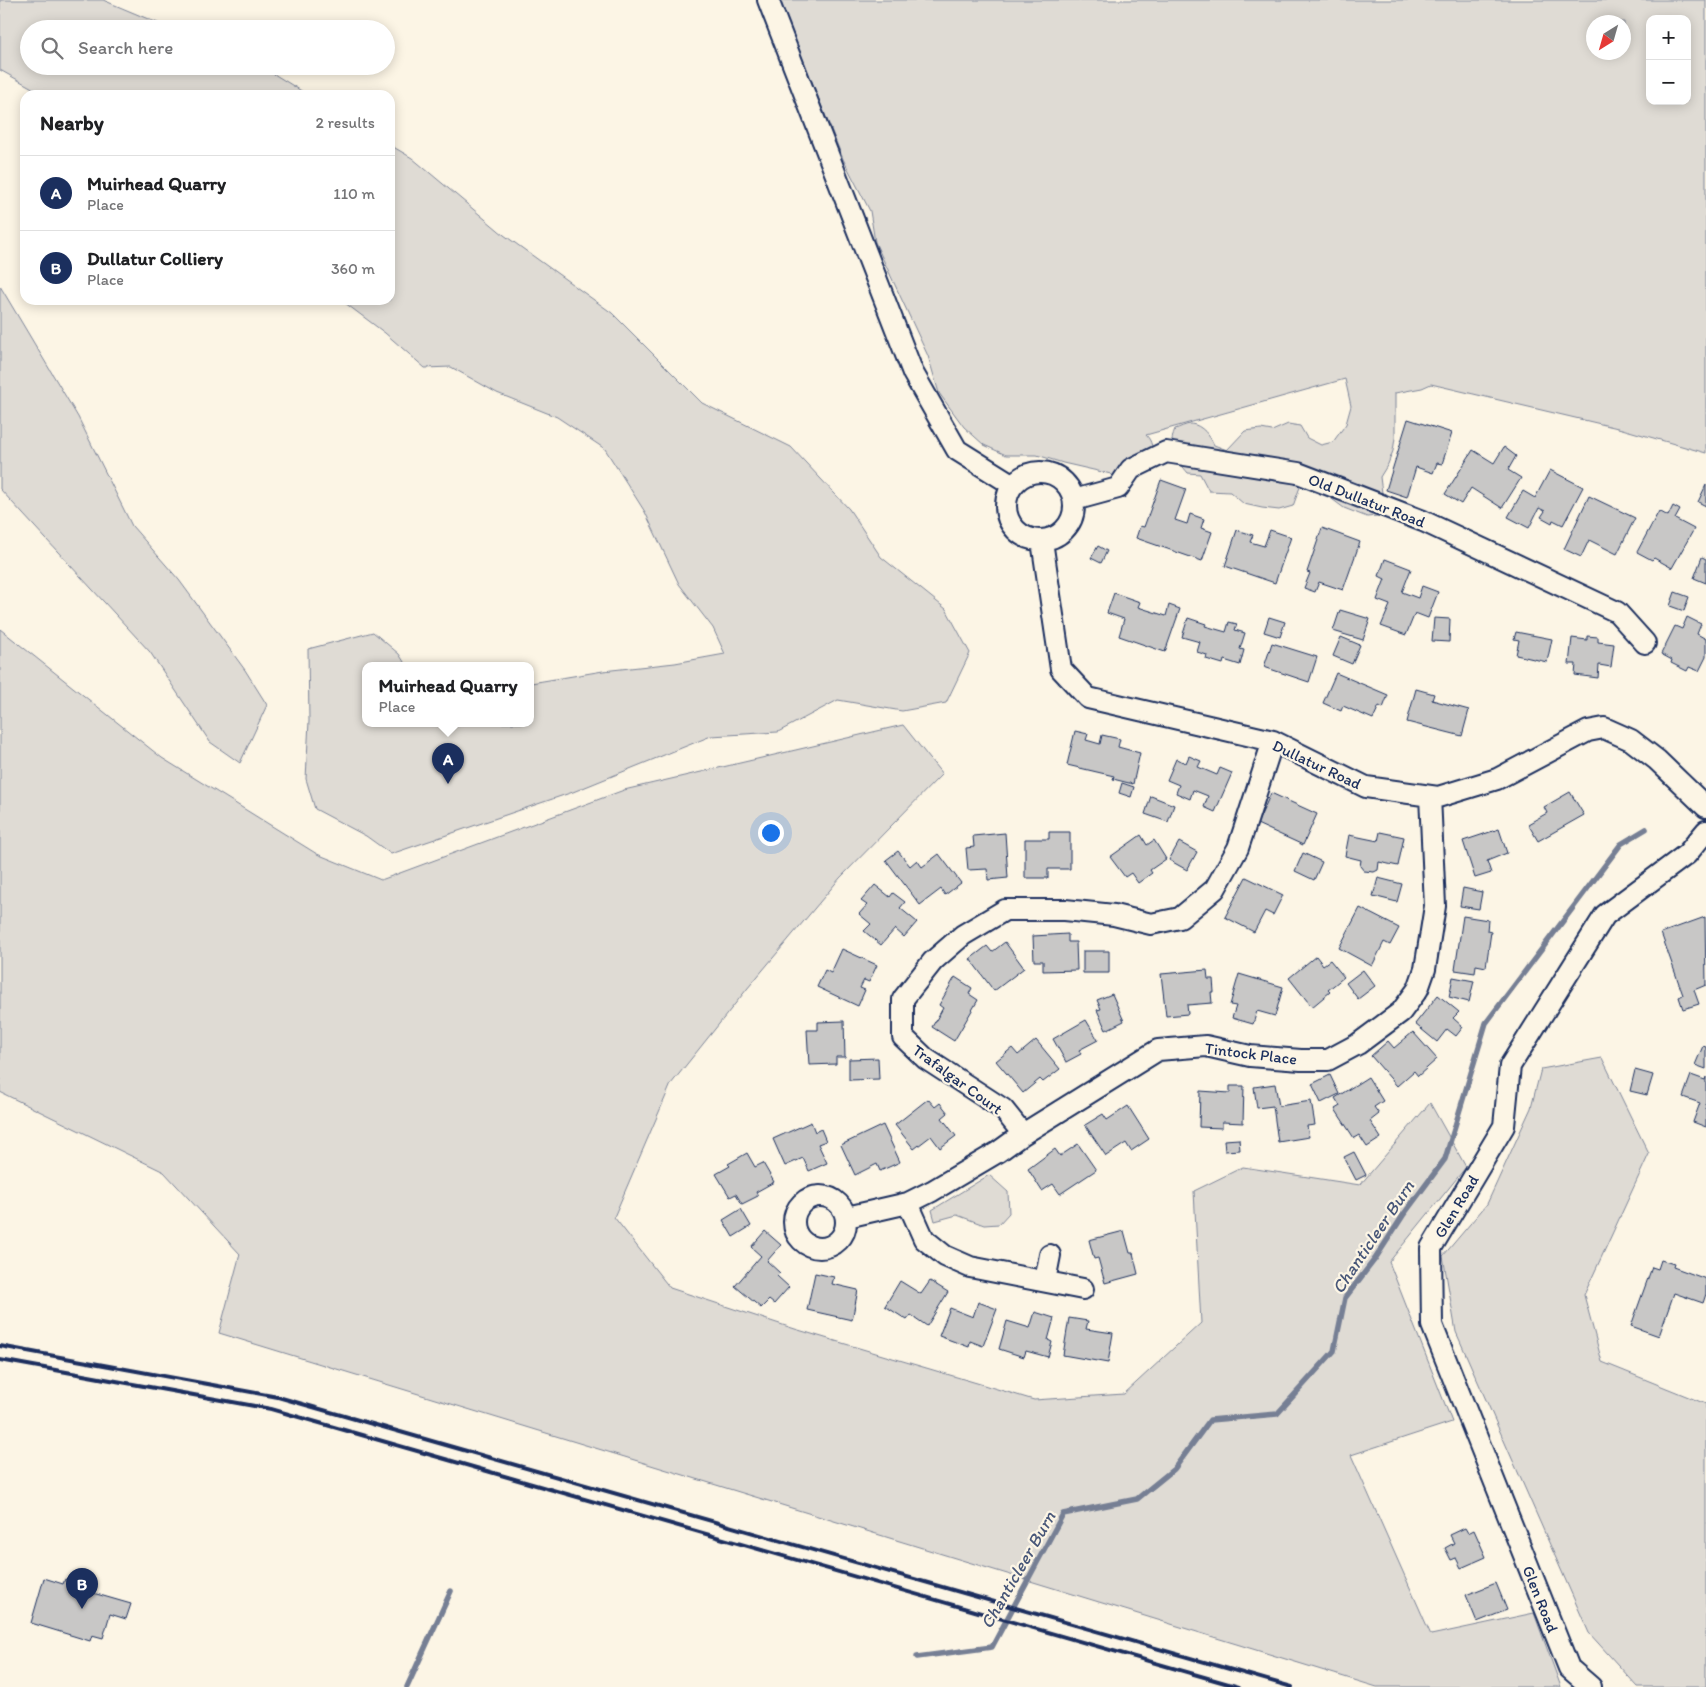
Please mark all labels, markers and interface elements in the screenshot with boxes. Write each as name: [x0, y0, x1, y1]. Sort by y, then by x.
north arrow: [1586, 15, 1631, 60]
map controls: [1646, 15, 1691, 105]
button: +: [1646, 15, 1691, 60]
search box: [20, 20, 395, 75]
icon: search: [38, 34, 66, 62]
text: Search here: [78, 36, 173, 59]
button: −: [1646, 60, 1691, 105]
text: Nearby: [40, 110, 104, 135]
text: 2 results: [315, 113, 375, 132]
text: Muirhead Quarry: [87, 172, 226, 195]
text: A: [51, 184, 61, 203]
text: 110 m: [333, 184, 375, 203]
text: Place: [87, 195, 124, 214]
text: Dullatur Colliery: [87, 247, 223, 270]
text: B: [51, 259, 61, 278]
text: 360 m: [331, 259, 375, 278]
text: Place: [87, 270, 124, 289]
street label: Old Dullatur Road: [1306, 469, 1428, 532]
popup: [362, 662, 534, 727]
text: Muirhead Quarry: [379, 674, 517, 697]
text: Place: [379, 697, 415, 716]
street label: Dullatur Road: [1270, 736, 1364, 793]
pin: A: [432, 743, 464, 784]
your location: [758, 820, 784, 846]
street label: Tintock Place: [1204, 1038, 1298, 1069]
street label: Trafalgar Court: [909, 1040, 1006, 1118]
street label: Glen Road: [1430, 1171, 1483, 1241]
water label: Chanticleer Burn: [1327, 1176, 1419, 1298]
water label: Chanticleer Burn: [976, 1507, 1061, 1633]
street label: Glen Road: [1519, 1563, 1563, 1636]
pin: B: [66, 1568, 98, 1609]

